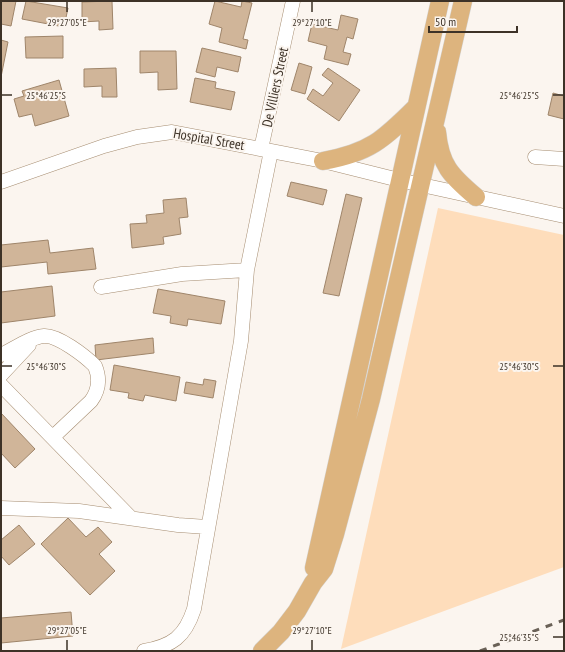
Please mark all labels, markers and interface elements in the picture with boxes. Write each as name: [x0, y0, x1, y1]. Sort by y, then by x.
scale bar: [429, 8, 517, 34]
text: 50 m: [435, 14, 456, 29]
text: 29°27'05"E: [47, 16, 87, 29]
text: 29°27'10"E: [292, 16, 332, 29]
street label: De Villiers Street: [258, 45, 292, 129]
text: 25°46'25"S: [26, 89, 66, 102]
text: 25°46'25"S: [499, 89, 539, 102]
street label: Hospital Street: [172, 124, 246, 154]
text: 25°46'30"S: [26, 360, 66, 373]
text: 25°46'30"S: [499, 360, 539, 373]
text: 29°27'05"E: [47, 624, 87, 637]
text: 29°27'10"E: [292, 624, 332, 637]
text: 25°46'35"S: [499, 631, 539, 644]

